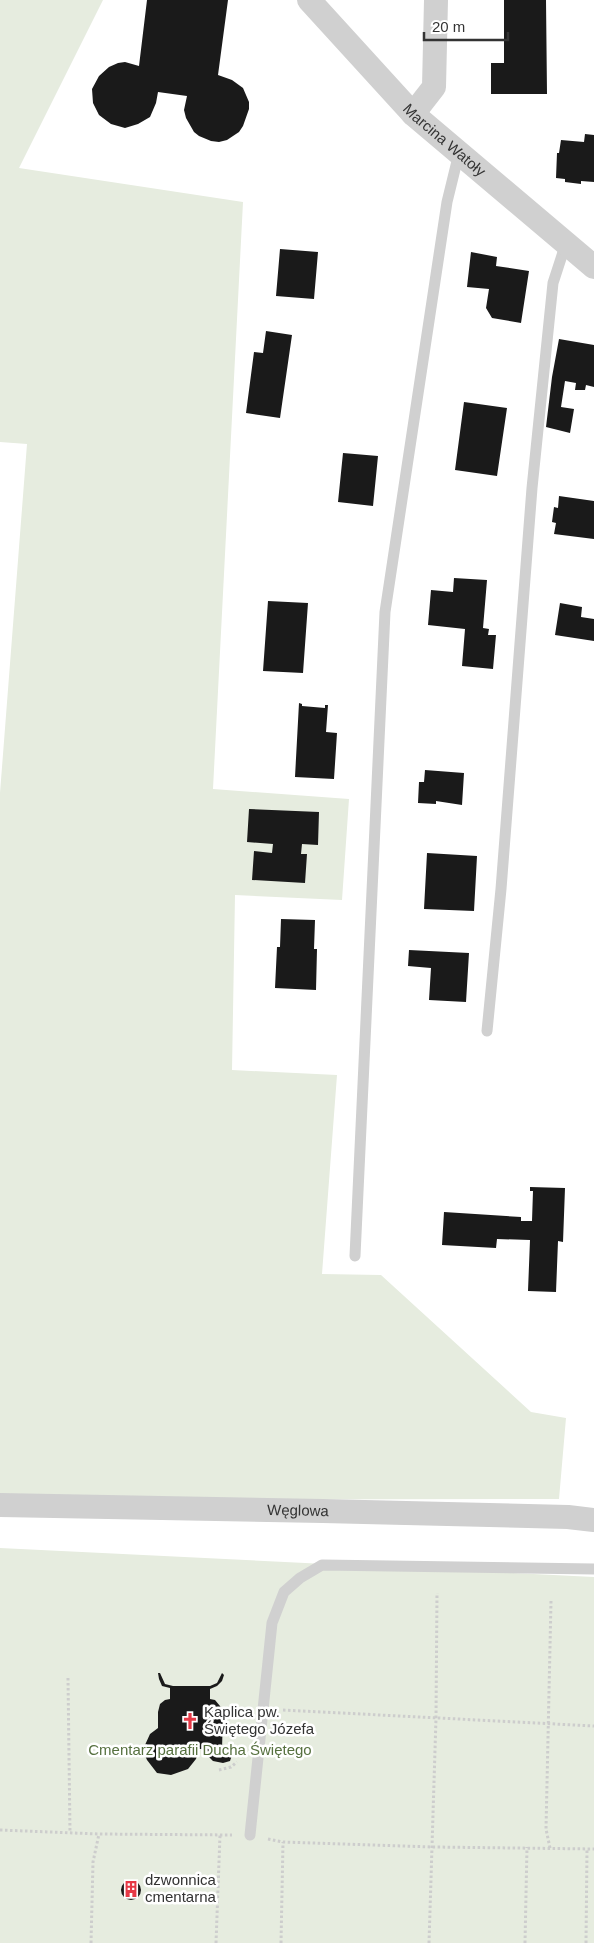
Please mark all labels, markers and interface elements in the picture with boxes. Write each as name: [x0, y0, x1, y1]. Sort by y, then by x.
scale bar: [424, 10, 508, 42]
text: 20 m: [432, 18, 465, 35]
street label: Marcina Watoły: [400, 100, 490, 180]
street label: Węglowa: [267, 1501, 330, 1519]
place label: Kaplica pw. Świętego Józefa: [204, 1703, 315, 1737]
church icon: Kaplica pw. Świętego Józefa: [180, 1711, 200, 1731]
park label: Cmentarz parafii Ducha Świętego: [88, 1741, 312, 1758]
place label: dzwonnica cmentarna: [145, 1871, 217, 1905]
building icon: dzwonnica cmentarna: [121, 1879, 141, 1899]

